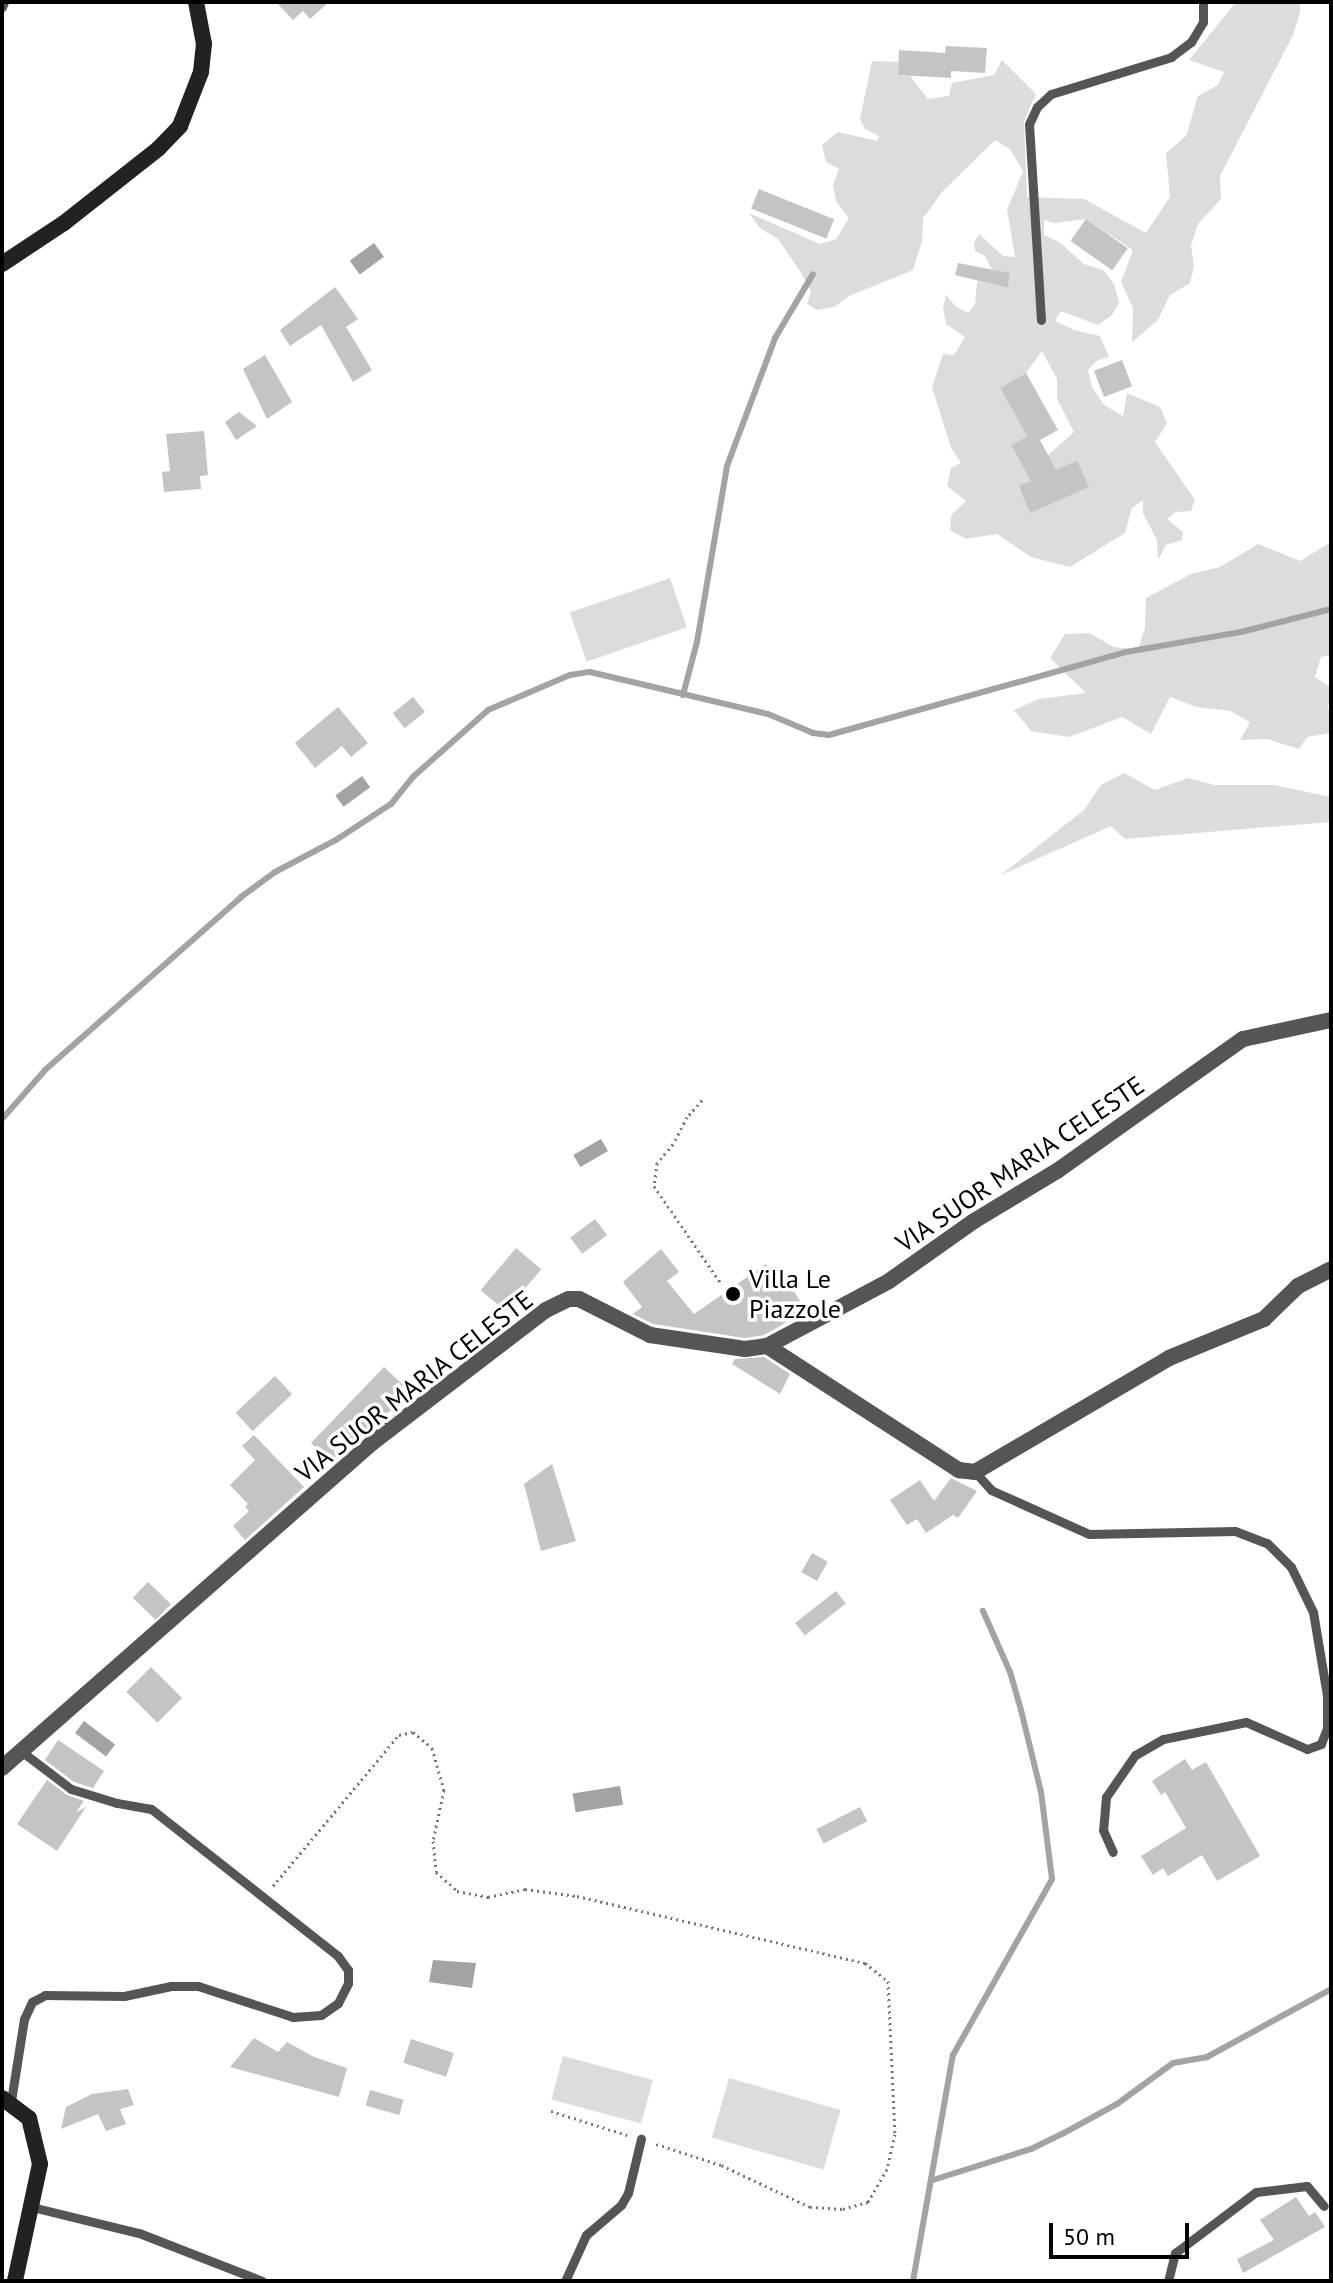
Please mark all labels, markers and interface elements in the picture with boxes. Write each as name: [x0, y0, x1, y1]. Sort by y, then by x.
street label: VIA SUOR MARIA CELESTE: [889, 1069, 1151, 1259]
place label: Villa Le Piazzole: [749, 1263, 841, 1324]
street label: VIA SUOR MARIA CELESTE: [288, 1283, 540, 1489]
marker: Villa Le Piazzole: [724, 1285, 742, 1303]
scale bar: [1053, 2207, 1193, 2257]
text: 50 m: [1063, 2221, 1115, 2252]

